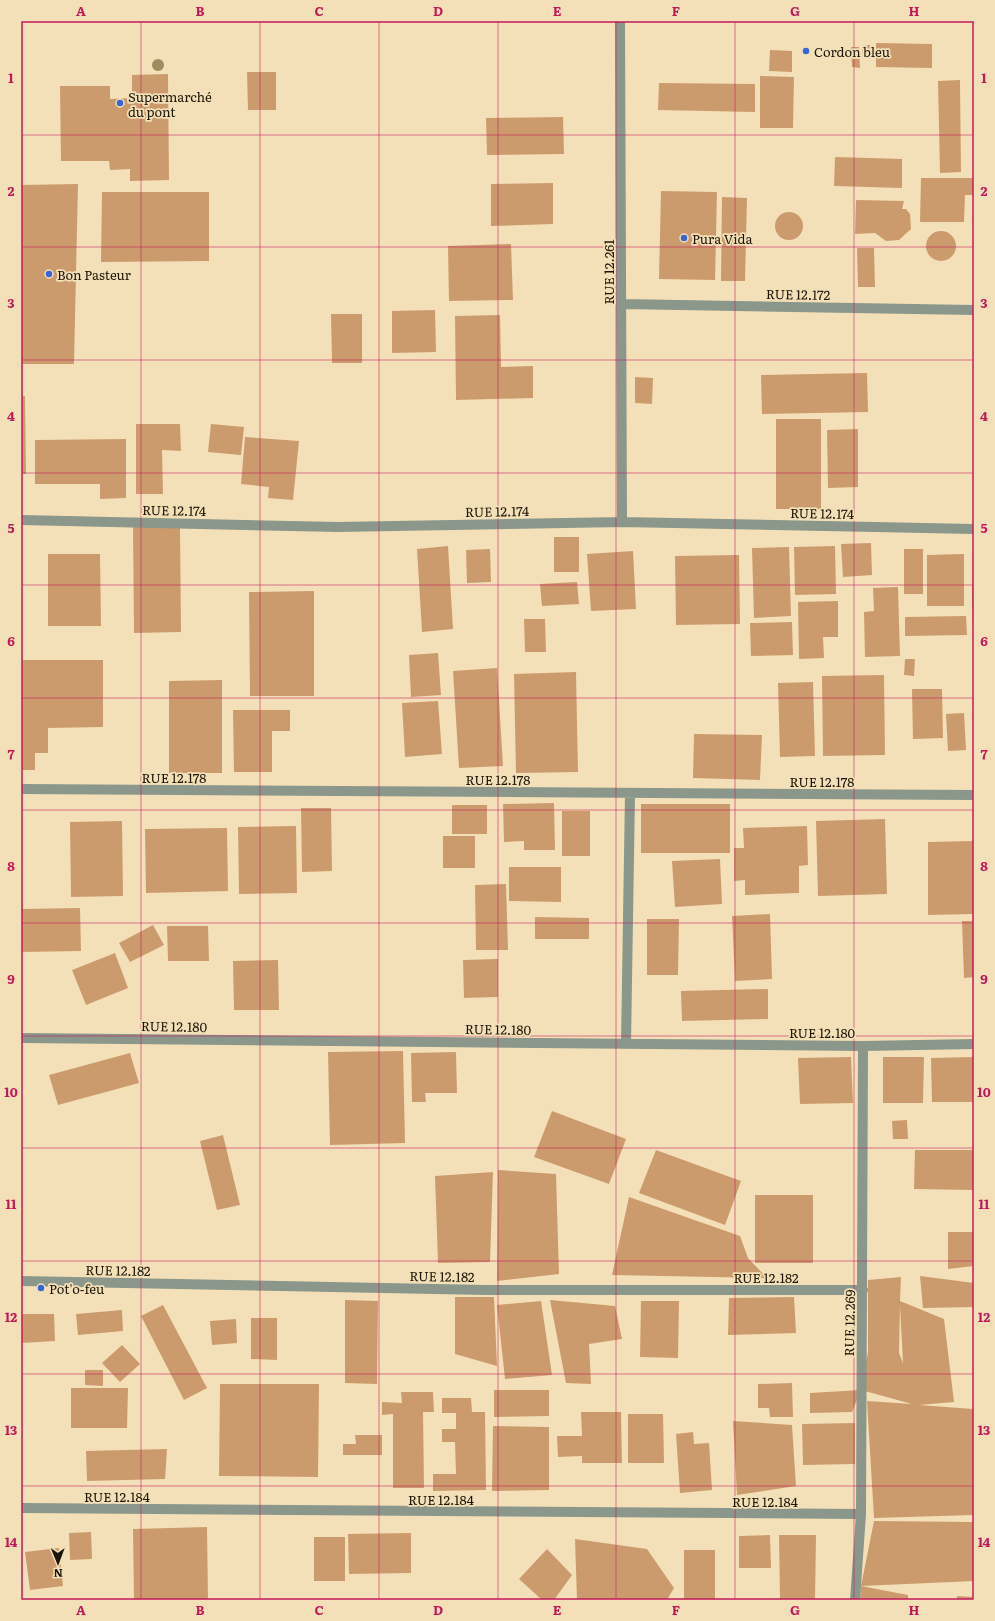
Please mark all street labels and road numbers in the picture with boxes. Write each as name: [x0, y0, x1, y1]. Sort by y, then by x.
street label: RUE 12.261: [599, 239, 618, 305]
street label: RUE 12.172: [766, 284, 831, 304]
street label: RUE 12.174: [142, 500, 206, 520]
street label: RUE 12.174: [465, 501, 529, 521]
street label: RUE 12.174: [790, 503, 854, 523]
street label: RUE 12.178: [142, 768, 206, 787]
street label: RUE 12.178: [466, 770, 530, 789]
street label: RUE 12.178: [790, 772, 854, 791]
street label: RUE 12.180: [141, 1016, 208, 1036]
street label: RUE 12.180: [465, 1019, 532, 1039]
street label: RUE 12.180: [789, 1023, 856, 1042]
street label: RUE 12.182: [85, 1260, 151, 1280]
street label: RUE 12.182: [409, 1266, 475, 1286]
street label: RUE 12.182: [733, 1268, 799, 1287]
street label: RUE 12.269: [839, 1289, 859, 1356]
street label: RUE 12.184: [84, 1487, 150, 1506]
street label: RUE 12.184: [408, 1490, 474, 1509]
street label: RUE 12.184: [732, 1492, 798, 1511]

